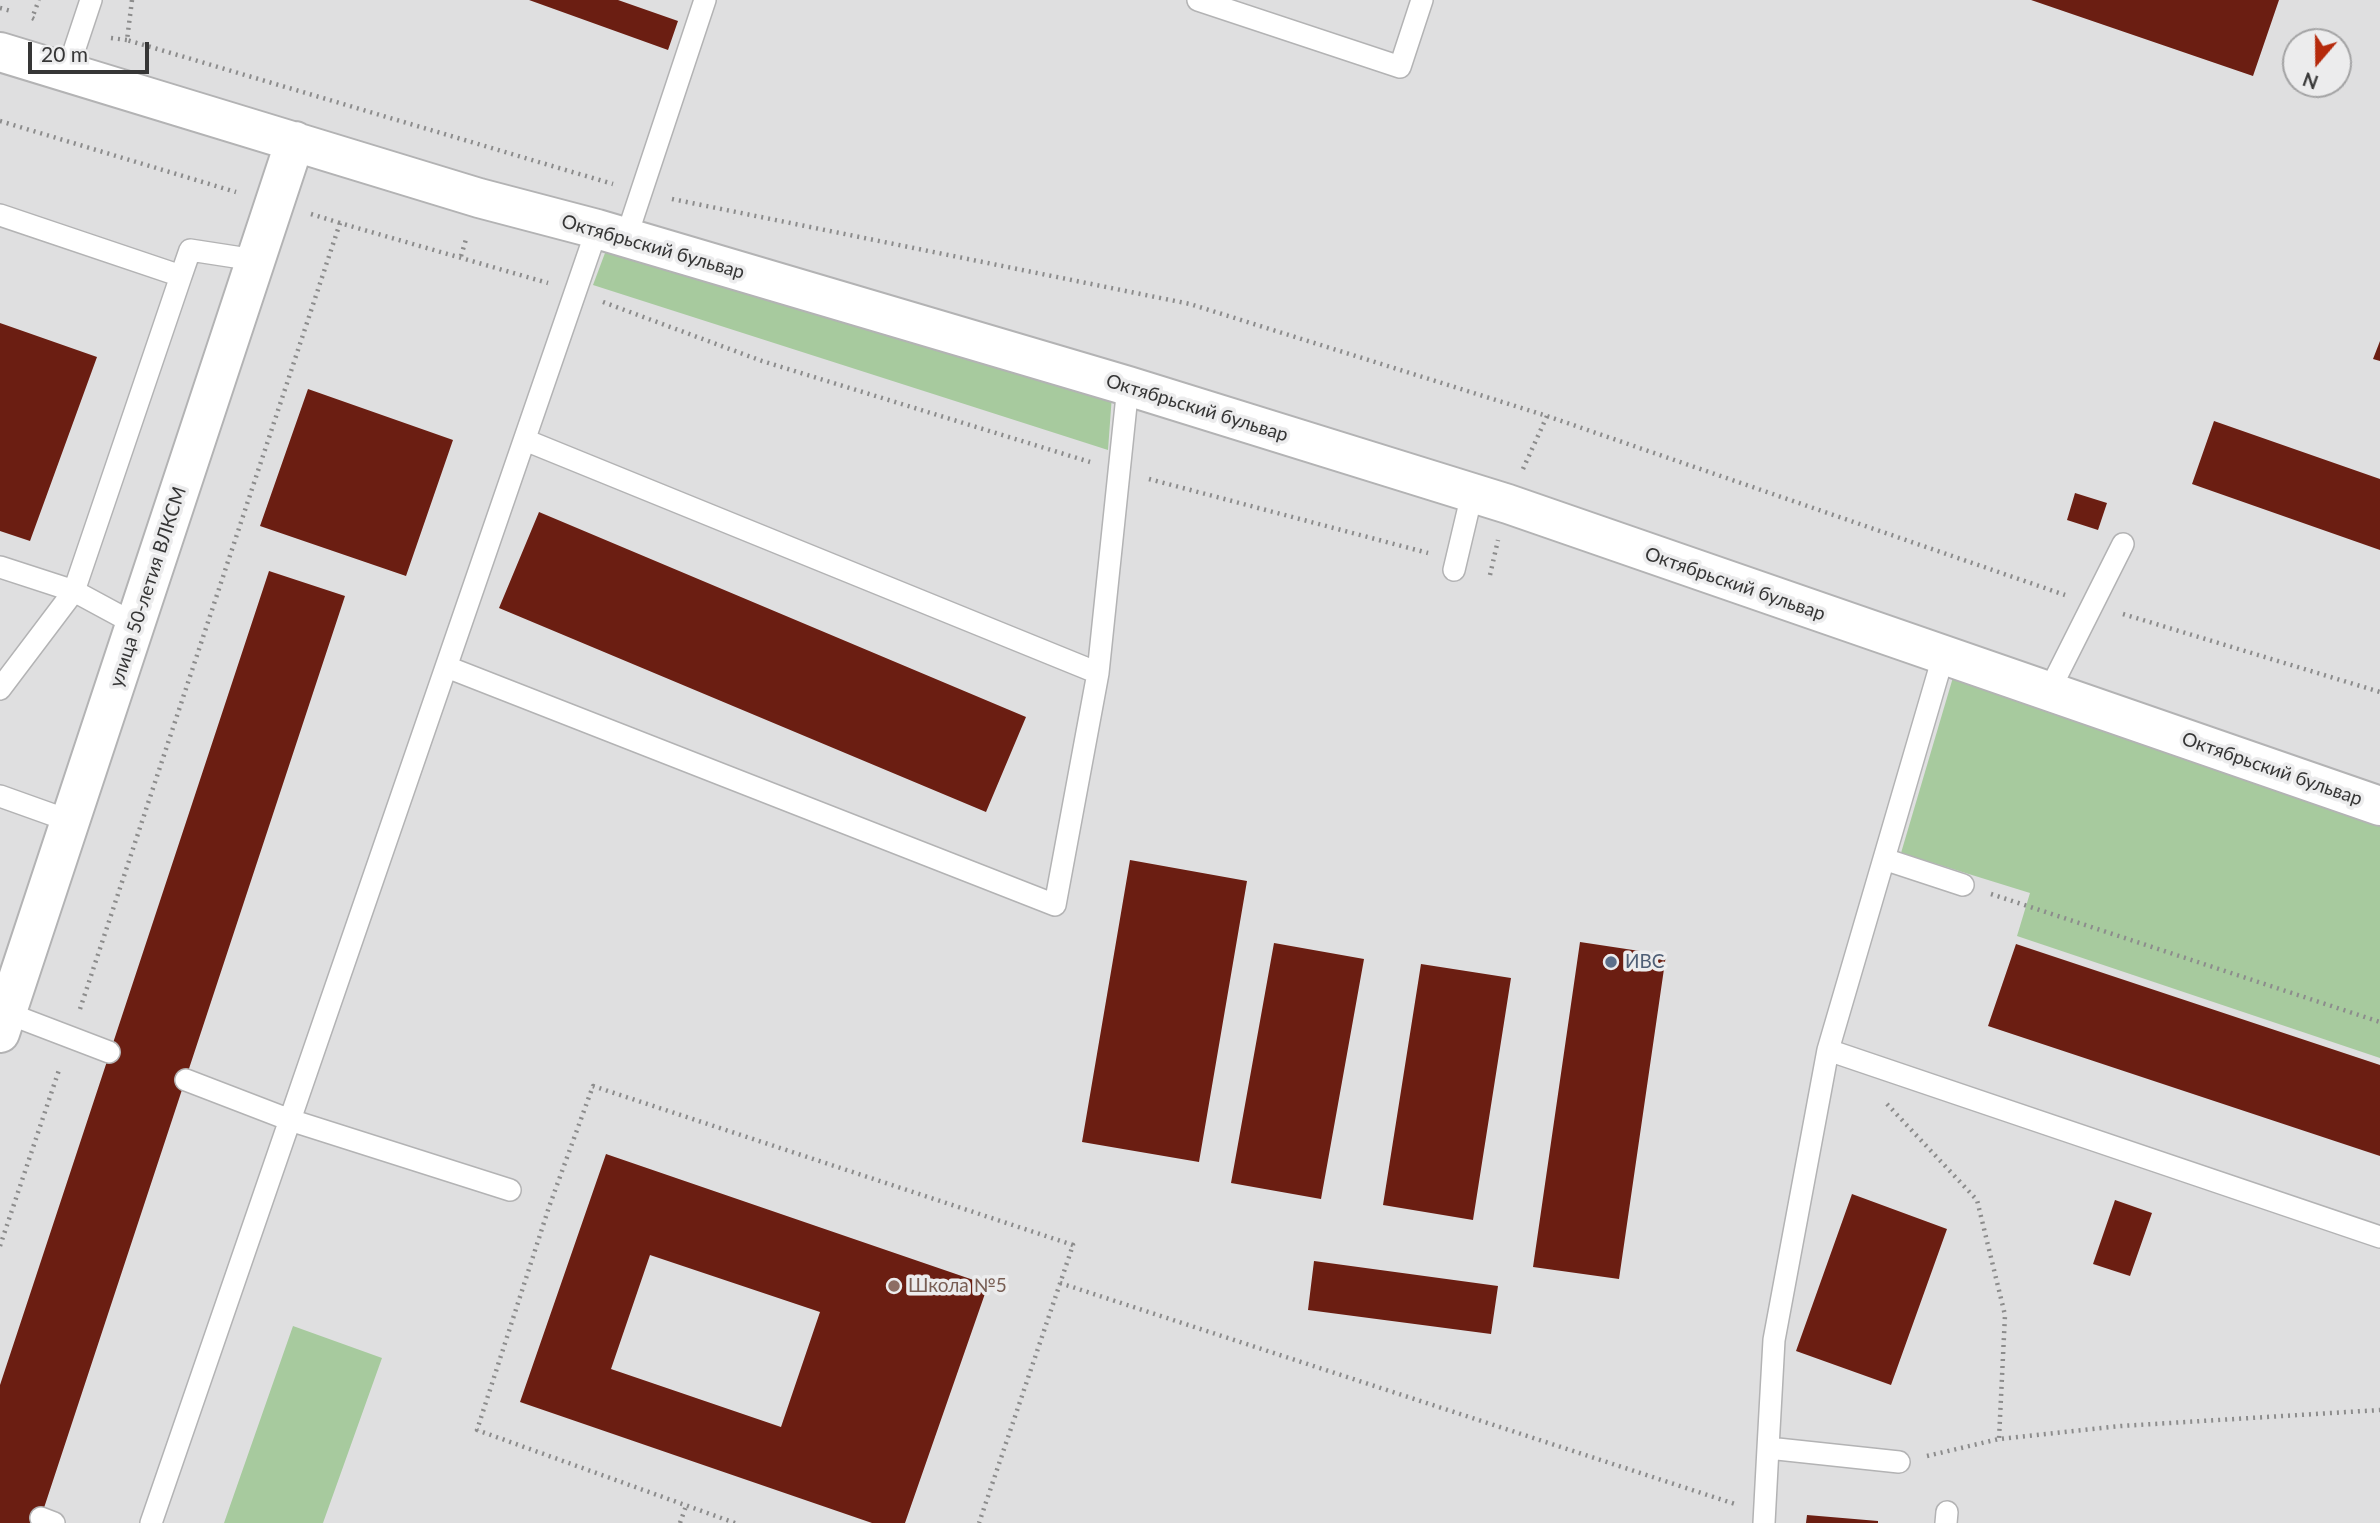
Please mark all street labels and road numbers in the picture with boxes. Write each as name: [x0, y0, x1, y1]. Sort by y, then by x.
street label: Октябрьский бульвар: [559, 210, 747, 284]
street label: Октябрьский бульвар: [1103, 369, 1291, 447]
street label: улица 50-летия ВЛКСМ: [105, 484, 191, 690]
street label: Октябрьский бульвар: [1642, 542, 1828, 626]
street label: Октябрьский бульвар: [2179, 727, 2365, 811]

